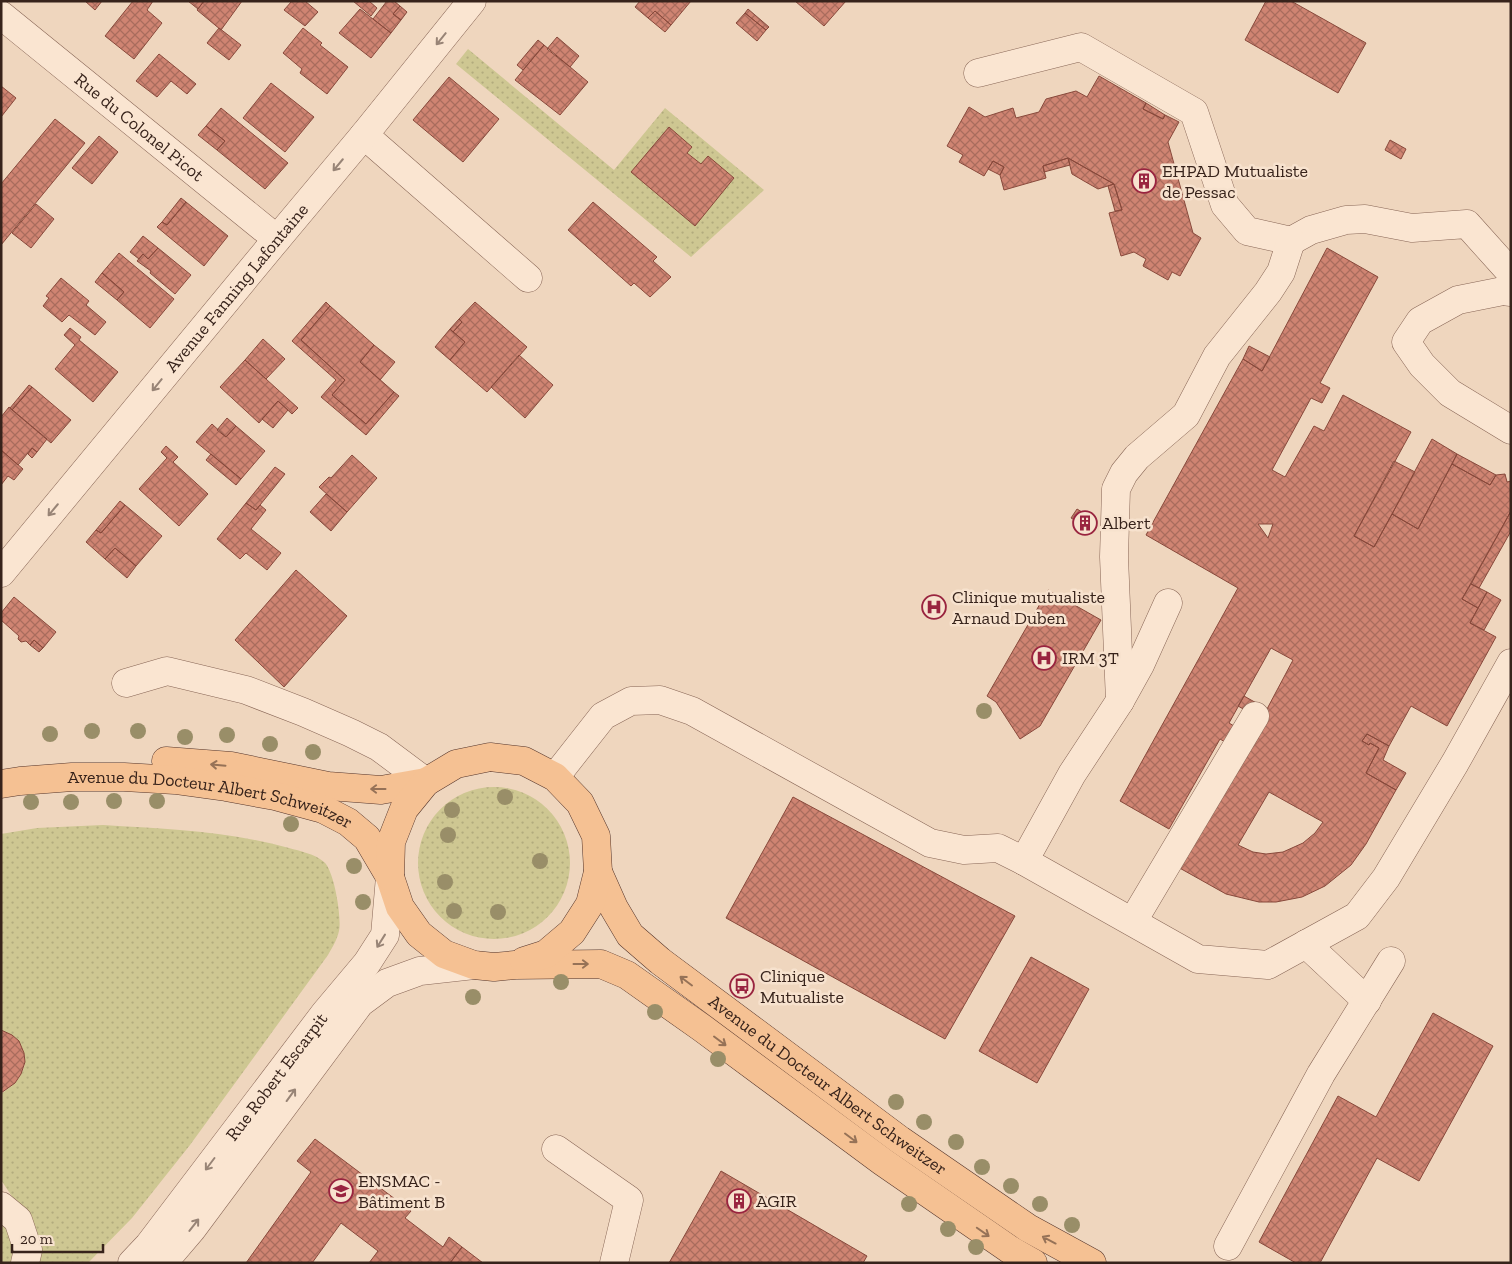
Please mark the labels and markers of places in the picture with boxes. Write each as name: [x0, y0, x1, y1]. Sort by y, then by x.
place label: EHPAD Mutualiste de Pessac: [1162, 160, 1308, 203]
building icon: EHPAD Mutualiste de Pessac: [1131, 168, 1157, 194]
building icon: Albert: [1072, 510, 1098, 536]
place label: Albert: [1102, 512, 1151, 534]
place label: Clinique mutualiste Arnaud Duben: [952, 586, 1105, 629]
hospital icon: Clinique mutualiste Arnaud Duben: [921, 594, 947, 620]
hospital icon: IRM 3T: [1031, 645, 1057, 671]
place label: IRM 3T: [1062, 647, 1119, 669]
place label: Clinique Mutualiste: [760, 965, 844, 1008]
bus stop icon: Clinique Mutualiste: [729, 973, 755, 999]
place label: ENSMAC - Bâtiment B: [358, 1170, 445, 1213]
school or university icon: ENSMAC - Bâtiment B: [328, 1178, 354, 1204]
building icon: AGIR: [726, 1188, 752, 1214]
place label: AGIR: [756, 1190, 797, 1212]

